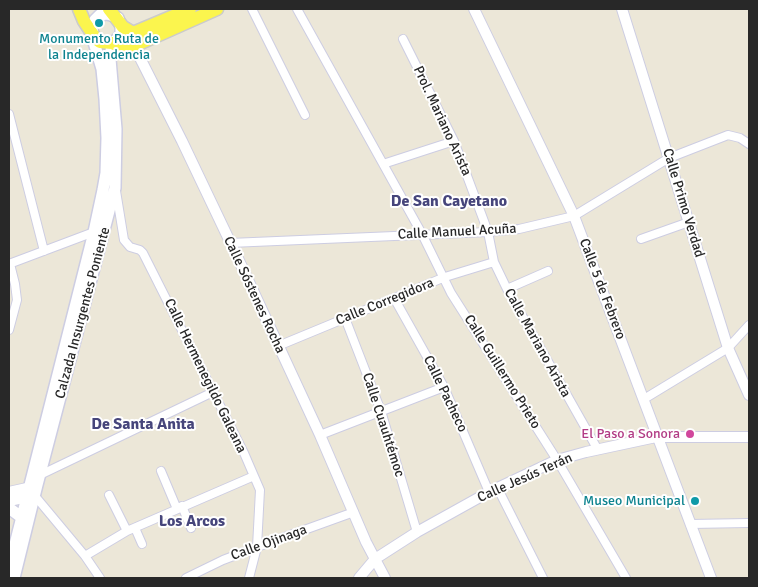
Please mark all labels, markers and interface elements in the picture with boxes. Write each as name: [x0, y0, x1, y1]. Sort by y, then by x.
marker: Monumento Ruta de la Independencia: [93, 17, 105, 29]
place label: Monumento Ruta de la Independencia: [39, 31, 159, 64]
street label: Prol. Mariano Arista: [409, 63, 475, 179]
street label: Calle Primo Verdad: [658, 146, 708, 260]
district label: De San Cayetano: [391, 192, 507, 212]
street label: Calle Manuel Acuña: [397, 221, 517, 243]
street label: Calzada Insurgentes Poniente: [52, 225, 114, 401]
street label: Calle Sóstenes Rocha: [220, 234, 288, 356]
street label: Calle 5 de Febrero: [575, 236, 629, 342]
street label: Calle Corregidora: [334, 275, 436, 329]
street label: Calle Mariano Arista: [500, 286, 574, 400]
street label: Calle Hermenegildo Galeana: [160, 296, 250, 456]
street label: Calle Guillermo Prieto: [460, 312, 544, 432]
street label: Calle Pacheco: [419, 353, 471, 435]
street label: Calle Cuauhtémoc: [358, 371, 408, 479]
district label: De Santa Anita: [91, 415, 195, 435]
place label: El Paso a Sonora: [581, 426, 680, 442]
marker: El Paso a Sonora: [684, 428, 696, 440]
street label: Calle Jesús Terán: [475, 450, 575, 506]
place label: Museo Municipal: [583, 493, 685, 509]
marker: Museo Municipal: [689, 495, 701, 507]
district label: Los Arcos: [159, 512, 225, 532]
street label: Calle Ojinaga: [229, 521, 309, 565]

